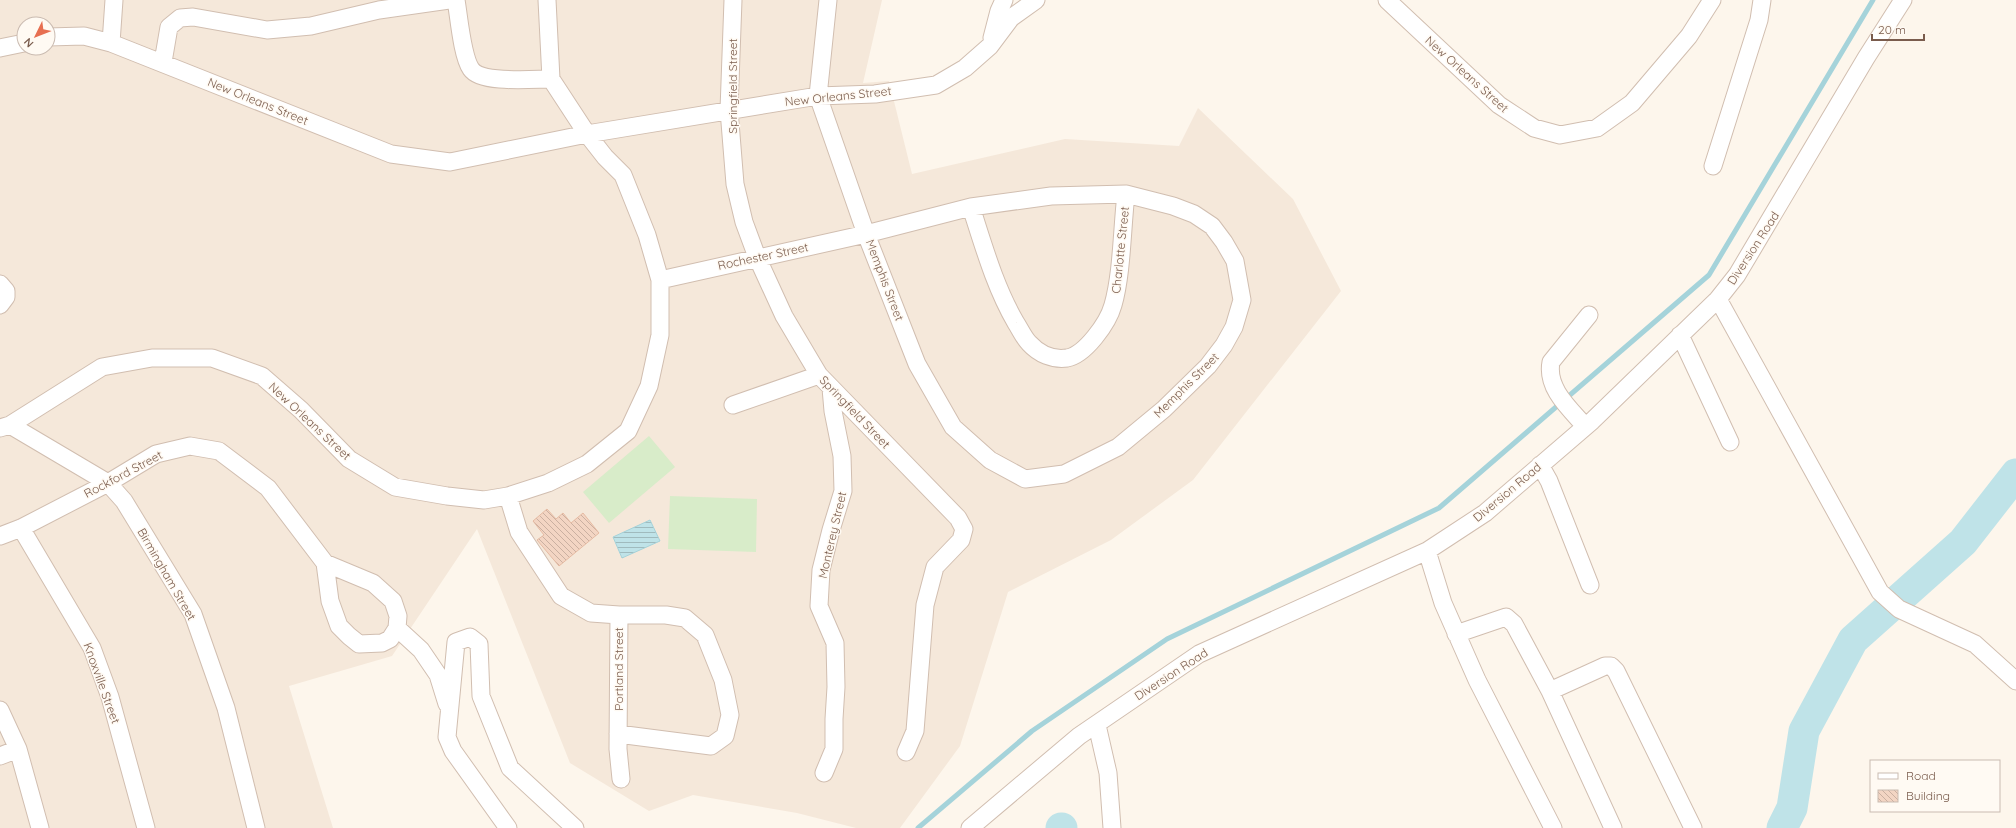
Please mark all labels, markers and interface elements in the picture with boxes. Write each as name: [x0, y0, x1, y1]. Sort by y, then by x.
north arrow: [16, 16, 56, 56]
scale bar: [1872, 16, 1924, 42]
text: 20 m: [1878, 22, 1906, 37]
street label: New Orleans Street: [1422, 33, 1512, 115]
text: N: [21, 35, 37, 51]
street label: Springfield Street: [725, 38, 740, 134]
street label: New Orleans Street: [206, 74, 310, 128]
street label: New Orleans Street: [784, 83, 892, 109]
street label: Charlotte Street: [1108, 206, 1132, 294]
street label: Diversion Road: [1724, 209, 1782, 287]
street label: Memphis Street: [863, 237, 907, 323]
street label: Rochester Street: [716, 239, 810, 273]
street label: Memphis Street: [1150, 349, 1222, 421]
street label: Springfield Street: [817, 373, 893, 451]
street label: New Orleans Street: [266, 379, 354, 463]
street label: Rockford Street: [81, 447, 165, 501]
street label: Diversion Road: [1470, 459, 1544, 525]
street label: Monterey Street: [815, 490, 849, 580]
street label: Birmingham Street: [134, 525, 200, 623]
street label: Portland Street: [611, 627, 626, 711]
street label: Knoxville Street: [80, 640, 124, 726]
street label: Diversion Road: [1132, 645, 1210, 703]
legend: [1870, 760, 2000, 812]
text: Road: [1906, 768, 1936, 783]
text: Building: [1906, 788, 1950, 803]

